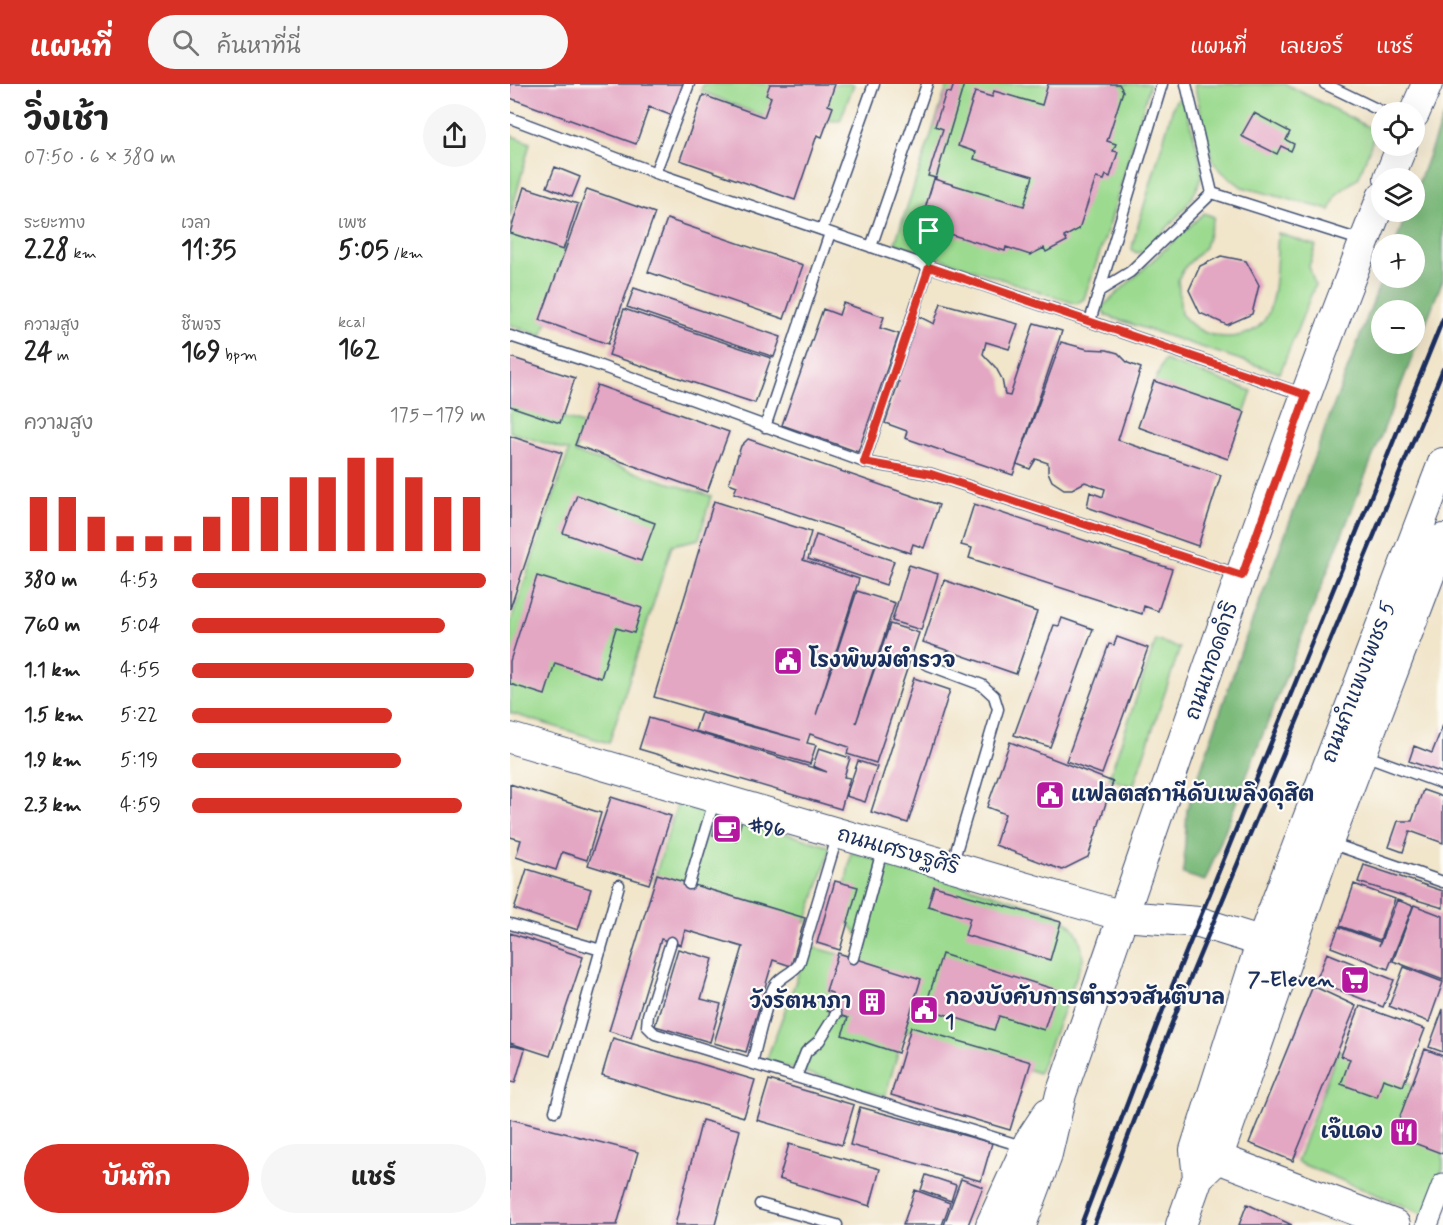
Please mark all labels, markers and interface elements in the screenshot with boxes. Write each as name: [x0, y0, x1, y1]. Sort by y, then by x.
search box: [148, 15, 568, 69]
icon: search: [169, 26, 202, 59]
text: แผนที่: [30, 30, 112, 67]
text: ค้นหาที่นี่: [217, 33, 301, 61]
text: แผนที่: [1190, 33, 1247, 61]
text: เลเยอร์: [1280, 33, 1343, 61]
text: แชร์: [1376, 33, 1413, 61]
text: วิ่งเช้า: [24, 99, 109, 143]
map controls: [1371, 102, 1425, 354]
button: locate: [1371, 102, 1425, 156]
button: share: [423, 104, 486, 167]
text: 07:50 · 6 × 380 m: [24, 144, 176, 171]
button: layers: [1371, 168, 1425, 222]
pin: [903, 205, 954, 267]
text: ระยะทาง: [24, 213, 85, 234]
text: เวลา: [181, 213, 211, 234]
text: เพซ: [338, 213, 367, 234]
icon: arrive: [912, 214, 945, 247]
text: 2.28: [24, 234, 69, 268]
text: 11:35: [181, 234, 236, 268]
text: 5:05: [338, 234, 389, 268]
button: +: [1371, 234, 1425, 288]
text: km: [69, 243, 97, 264]
text: /km: [389, 243, 424, 264]
button: −: [1371, 300, 1425, 354]
text: kcal: [338, 312, 365, 333]
text: ความสูง: [24, 315, 79, 336]
text: ชีพจร: [181, 315, 221, 336]
text: 162: [338, 333, 380, 367]
text: 24: [24, 336, 53, 370]
text: 169: [181, 336, 221, 370]
text: m: [53, 345, 70, 366]
text: bpm: [221, 345, 257, 366]
text: 175–179 m: [390, 402, 486, 429]
text: ความสูง: [24, 410, 93, 437]
text: 380 m: [24, 567, 77, 594]
text: 4:53: [120, 567, 157, 594]
street label: ถนนกำแพงเพชร 5: [1315, 597, 1403, 767]
street label: ถนนเทอดดำริ: [1179, 598, 1245, 724]
text: 760 m: [24, 612, 81, 639]
text: 5:04: [120, 612, 161, 639]
public building icon: โรงพิพม์ตำรวจ: [772, 645, 804, 677]
place label: โรงพิพม์ตำรวจ: [808, 645, 955, 675]
text: 1.1 km: [24, 657, 81, 684]
text: 4:55: [120, 657, 160, 684]
text: 1.5 km: [24, 702, 84, 729]
text: 5:22: [120, 702, 158, 729]
text: 1.9 km: [24, 747, 82, 774]
text: 5:19: [120, 747, 158, 774]
public building icon: แฟลตสถานีดับเพลิงดุสิต: [1034, 779, 1066, 811]
place label: แฟลตสถานีดับเพลิงดุสิต: [1071, 780, 1314, 810]
text: 2.3 km: [24, 792, 82, 819]
text: 4:59: [120, 792, 161, 819]
cafe icon: #96: [711, 813, 743, 845]
place label: #96: [747, 815, 786, 843]
street label: ถนนเศรษฐศิริ: [834, 820, 962, 882]
supermarket icon: 7-Eleven: [1339, 964, 1371, 996]
place label: 7-Eleven: [1248, 966, 1335, 994]
place label: กองบังคับการตำรวจสันติบาล 1: [945, 982, 1225, 1036]
building icon: วังรัตนาภา: [856, 986, 888, 1018]
place label: วังรัตนาภา: [750, 988, 851, 1016]
public building icon: กองบังคับการตำรวจสันติบาล 1: [908, 994, 940, 1026]
place label: เจ๊แดง: [1321, 1116, 1383, 1146]
restaurant icon: เจ๊แดง: [1388, 1116, 1420, 1148]
button: บันทึก: [24, 1144, 249, 1213]
button: แชร์: [261, 1144, 486, 1213]

